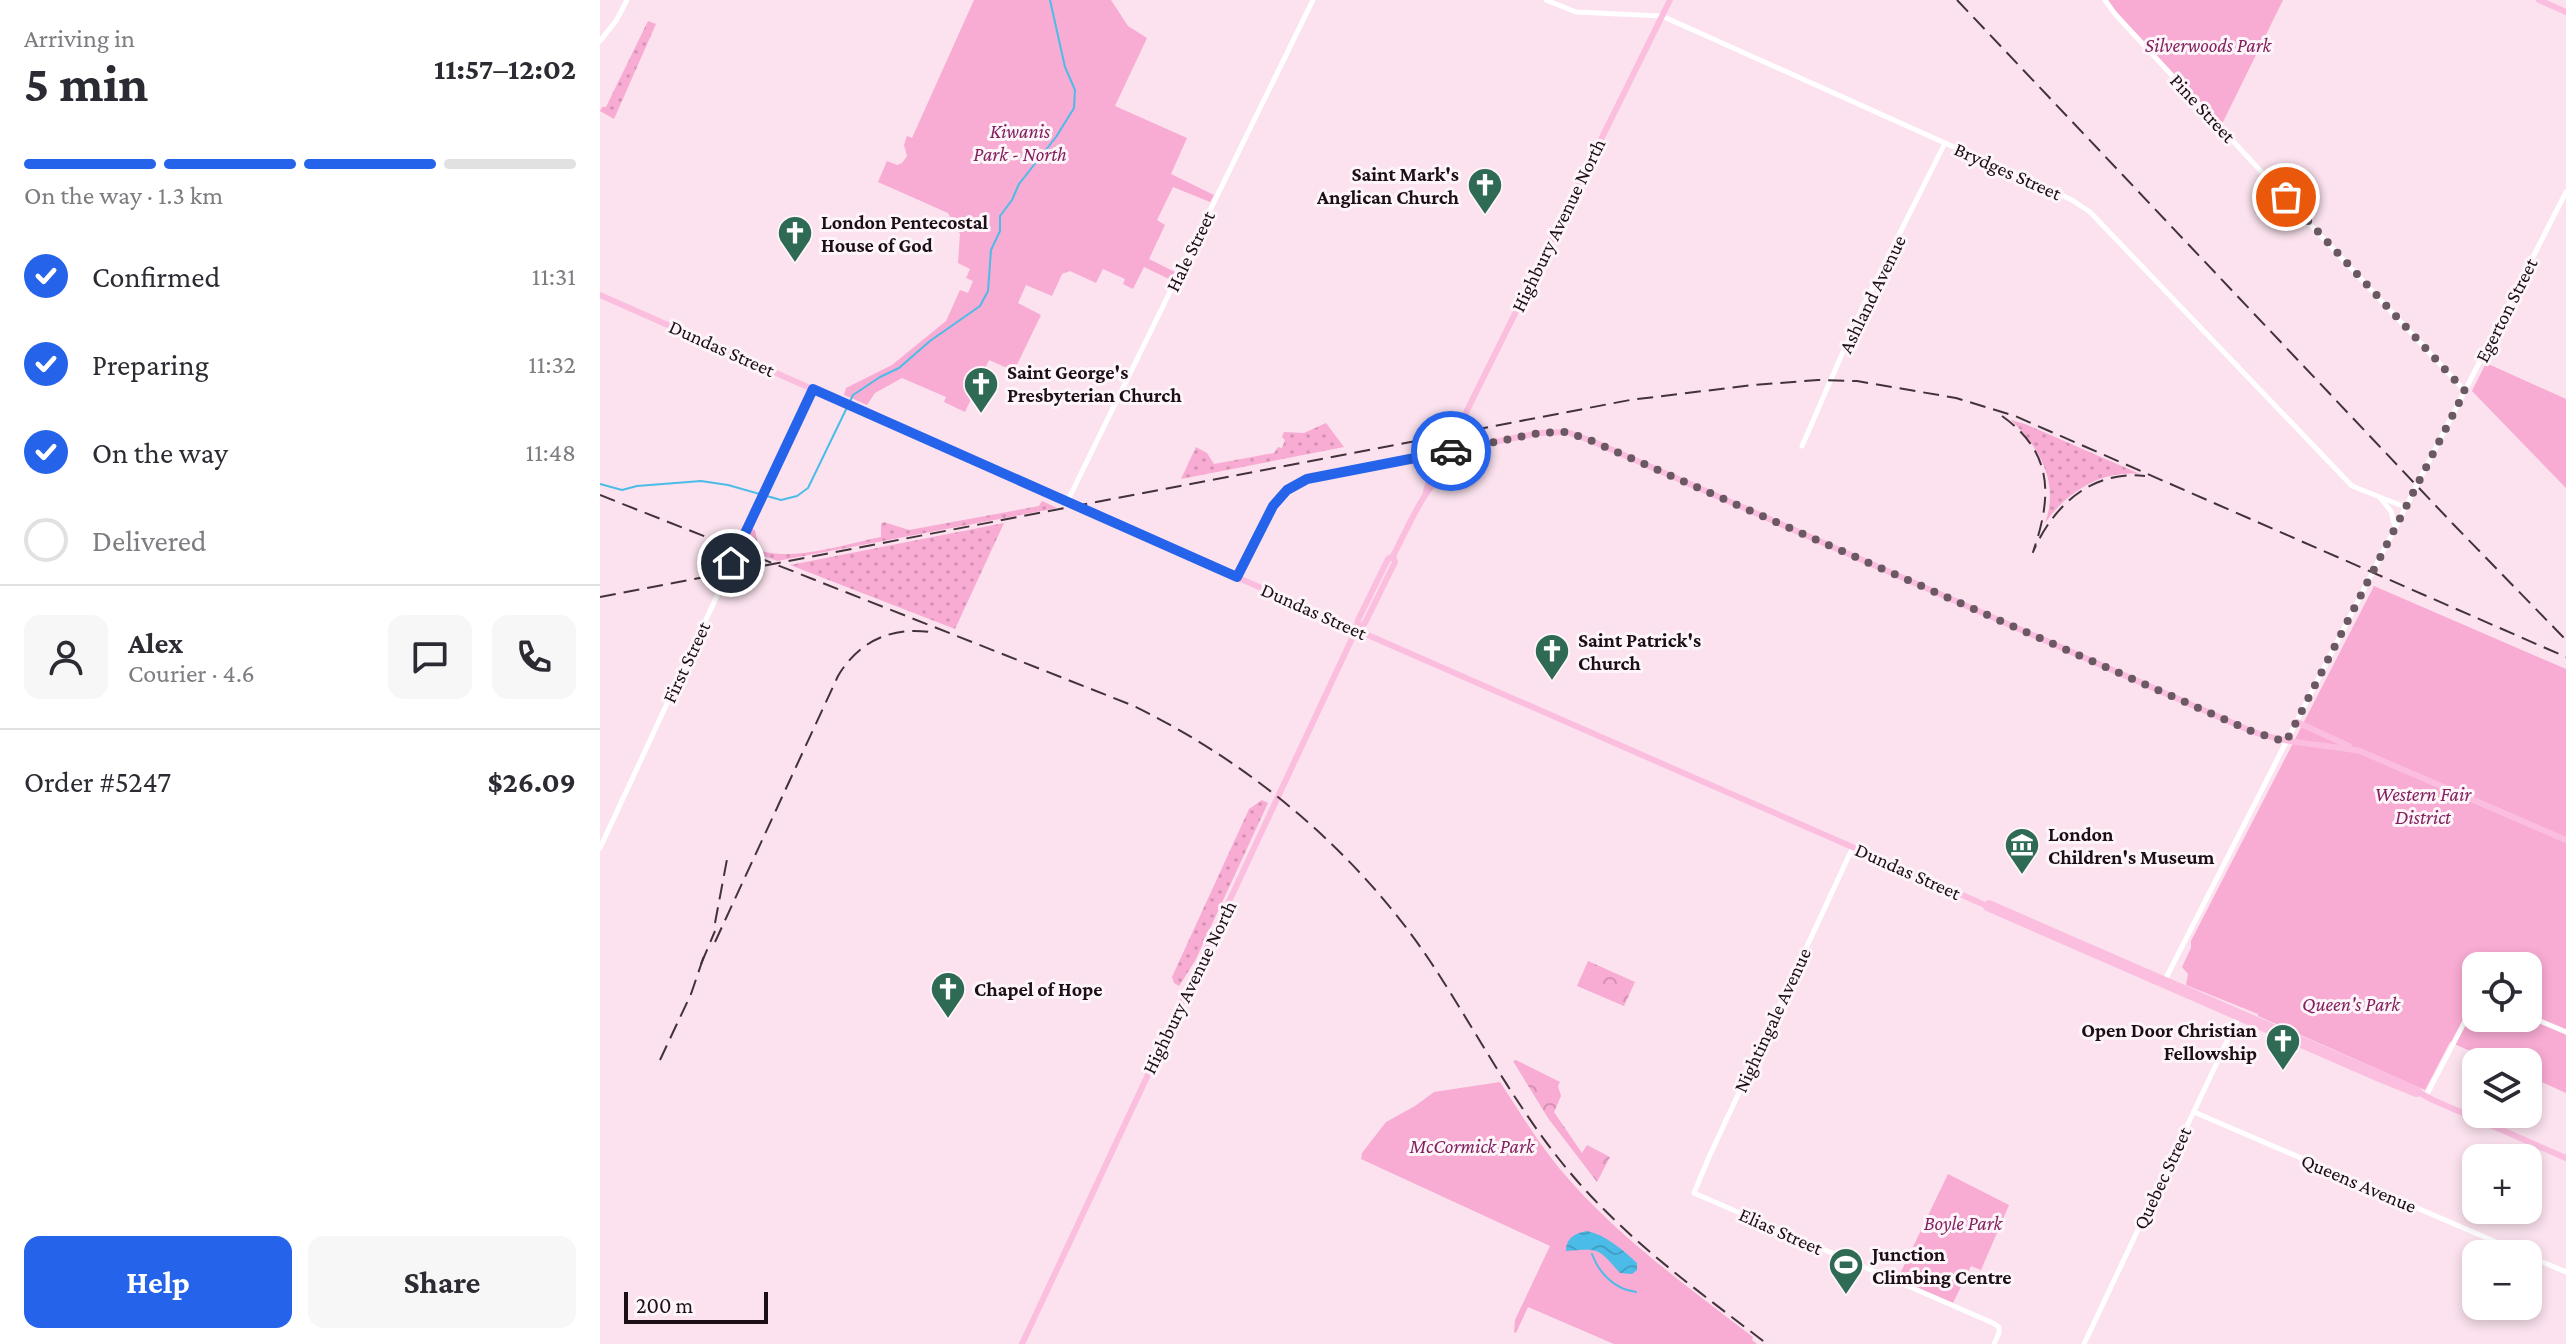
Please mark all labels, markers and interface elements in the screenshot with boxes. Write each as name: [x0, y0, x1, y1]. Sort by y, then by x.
text: Arriving in: [24, 24, 135, 53]
park label: Silverwoods Park: [2145, 34, 2273, 56]
text: 11:57–12:02: [434, 52, 576, 85]
text: 5 min: [24, 54, 148, 112]
street label: Pine Street: [2166, 69, 2240, 147]
park label: Kiwanis Park - North: [973, 120, 1067, 165]
street label: Highbury Avenue North: [1507, 135, 1611, 316]
street label: Brydges Street: [1951, 138, 2065, 205]
place label: Saint Mark's Anglican Church: [1316, 163, 1460, 208]
pin: [2252, 163, 2320, 231]
church icon: Saint Mark's Anglican Church: [1466, 166, 1504, 216]
icon: bag: [2264, 175, 2308, 219]
text: On the way · 1.3 km: [24, 181, 223, 210]
street label: Hale Street: [1161, 207, 1219, 295]
place label: London Pentecostal House of God: [821, 211, 988, 256]
church icon: London Pentecostal House of God: [776, 214, 814, 264]
street label: Ashland Avenue: [1834, 231, 1910, 357]
icon: check: [24, 254, 68, 298]
street label: Egerton Street: [2470, 254, 2543, 366]
text: Confirmed: [92, 260, 220, 293]
text: 11:31: [532, 262, 576, 291]
street label: Dundas Street: [666, 315, 778, 381]
icon: check: [24, 342, 68, 386]
text: Preparing: [92, 348, 209, 381]
text: 11:32: [528, 350, 576, 379]
place label: Saint George's Presbyterian Church: [1007, 361, 1182, 406]
church icon: Saint George's Presbyterian Church: [962, 365, 1000, 415]
courier: [1411, 411, 1491, 491]
icon: car: [1429, 429, 1473, 473]
icon: check: [24, 430, 68, 474]
text: On the way: [92, 436, 228, 469]
text: 11:48: [526, 438, 576, 467]
text: Delivered: [92, 524, 207, 557]
pin: [697, 529, 765, 597]
icon: home: [709, 541, 753, 585]
street label: Dundas Street: [1258, 578, 1370, 644]
button: person: [24, 615, 108, 699]
button: chat: [388, 615, 472, 699]
button: phone: [492, 615, 576, 699]
street label: First Street: [658, 618, 715, 706]
text: Alex: [128, 626, 183, 659]
place label: Saint Patrick's Church: [1578, 629, 1701, 674]
church icon: Saint Patrick's Church: [1533, 632, 1571, 682]
text: Courier · 4.6: [128, 659, 255, 688]
text: Order #5247: [24, 765, 171, 798]
text: $26.09: [487, 765, 576, 798]
park label: Western Fair District: [2375, 783, 2472, 828]
place label: London Children's Museum: [2048, 823, 2215, 868]
museum icon: London Children's Museum: [2003, 826, 2041, 876]
street label: Dundas Street: [1852, 838, 1964, 904]
street label: Highbury Avenue North: [1138, 897, 1242, 1078]
street label: Nightingale Avenue: [1729, 944, 1816, 1096]
map controls: [2462, 952, 2542, 1320]
button: locate: [2462, 952, 2542, 1032]
church icon: Chapel of Hope: [929, 970, 967, 1020]
place label: Chapel of Hope: [974, 978, 1102, 1000]
park label: Queen's Park: [2302, 993, 2401, 1015]
place label: Open Door Christian Fellowship: [2081, 1019, 2258, 1064]
church icon: Open Door Christian Fellowship: [2264, 1022, 2302, 1072]
button: layers: [2462, 1048, 2542, 1128]
street label: Quebec Street: [2129, 1123, 2196, 1233]
park label: McCormick Park: [1409, 1135, 1536, 1157]
button: +: [2462, 1144, 2542, 1224]
street label: Queens Avenue: [2298, 1149, 2420, 1217]
street label: Elias Street: [1736, 1203, 1827, 1259]
park label: Boyle Park: [1924, 1212, 2004, 1235]
button: Help: [24, 1236, 292, 1328]
button: Share: [308, 1236, 576, 1328]
button: −: [2462, 1240, 2542, 1320]
place label: Junction Climbing Centre: [1870, 1243, 2012, 1288]
sports icon: Junction Climbing Centre: [1827, 1246, 1865, 1296]
scale bar: [624, 1288, 768, 1324]
text: 200 m: [636, 1293, 693, 1318]

